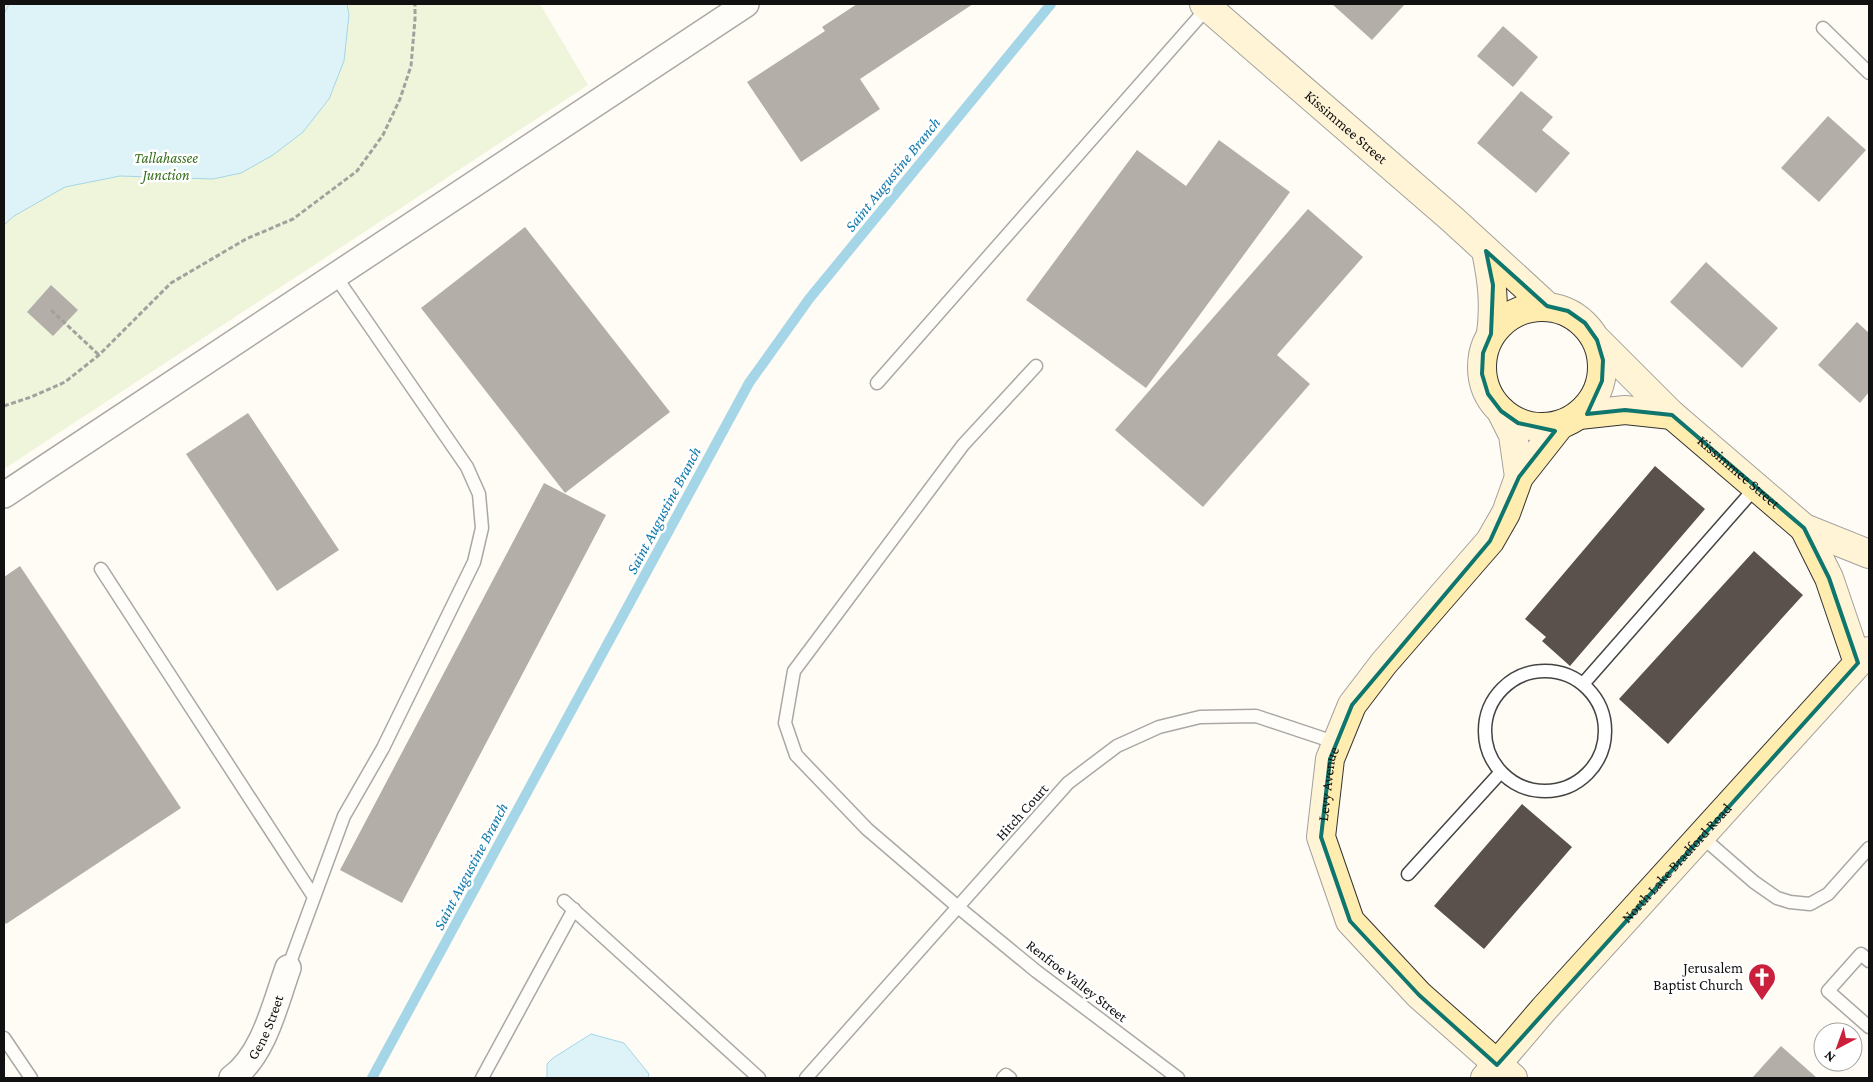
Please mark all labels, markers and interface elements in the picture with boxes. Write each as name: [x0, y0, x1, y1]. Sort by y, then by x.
street label: Kissimmee Street: [1302, 87, 1391, 168]
water label: Saint Augustine Branch: [841, 114, 944, 235]
park label: Tallahassee Junction: [134, 150, 198, 184]
street label: Kissimmee Street: [1694, 432, 1784, 513]
water label: Saint Augustine Branch: [623, 444, 705, 577]
street label: Levy Avenue: [1315, 744, 1342, 822]
street label: Hitch Court: [993, 780, 1052, 843]
water label: Saint Augustine Branch: [430, 800, 512, 933]
street label: North Lake Bradford Road: [1618, 800, 1735, 926]
street label: Renfroe Valley Street: [1023, 937, 1131, 1027]
place label: Jerusalem Baptist Church: [1653, 960, 1743, 994]
church icon: Jerusalem Baptist Church: [1747, 962, 1777, 1001]
street label: Gene Street: [244, 992, 287, 1063]
north arrow: [1813, 1022, 1863, 1072]
text: N: [1820, 1047, 1838, 1066]

